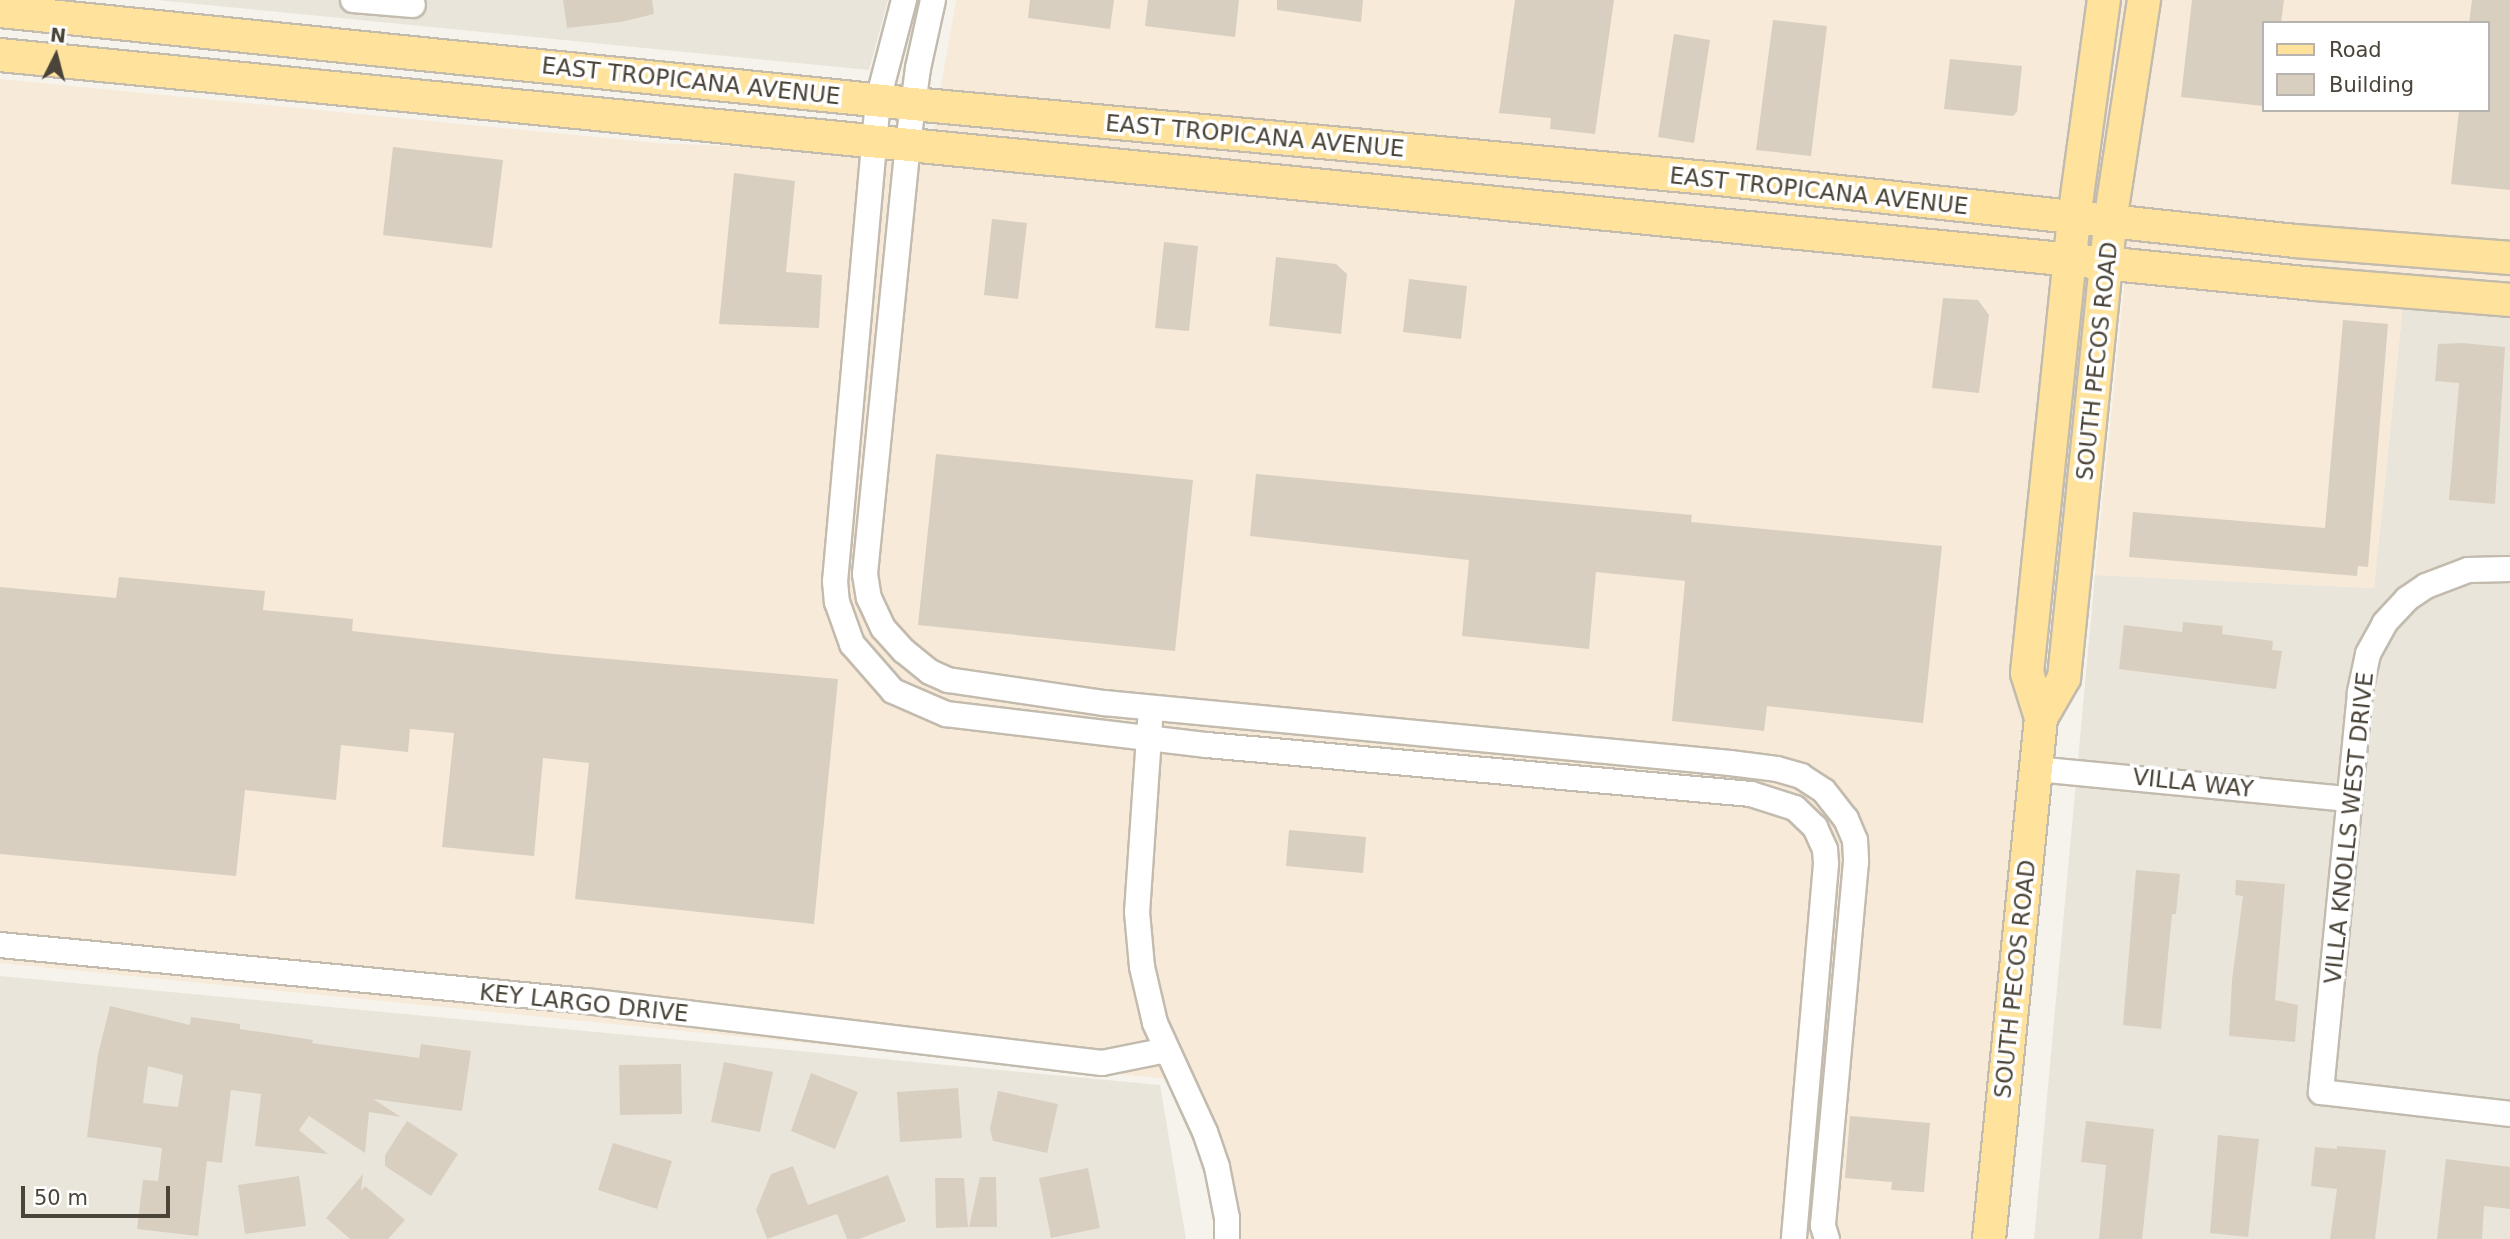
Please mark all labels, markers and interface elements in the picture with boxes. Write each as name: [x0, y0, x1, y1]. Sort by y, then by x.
north arrow: [21, 21, 91, 91]
legend: [2262, 21, 2489, 112]
text: N: [49, 23, 67, 47]
text: Road: [2329, 38, 2382, 62]
street label: EAST TROPICANA AVENUE: [540, 52, 842, 110]
text: Building: [2329, 73, 2414, 97]
street label: EAST TROPICANA AVENUE: [1104, 109, 1406, 163]
street label: EAST TROPICANA AVENUE: [1668, 162, 1970, 220]
street label: SOUTH PECOS ROAD: [2071, 240, 2123, 482]
street label: VILLA KNOLLS WEST DRIVE: [2319, 671, 2379, 985]
street label: VILLA WAY: [2131, 763, 2255, 803]
street label: SOUTH PECOS ROAD: [1989, 858, 2041, 1100]
street label: KEY LARGO DRIVE: [478, 978, 690, 1028]
scale bar: [24, 1172, 173, 1216]
text: 50 m: [34, 1186, 88, 1210]

